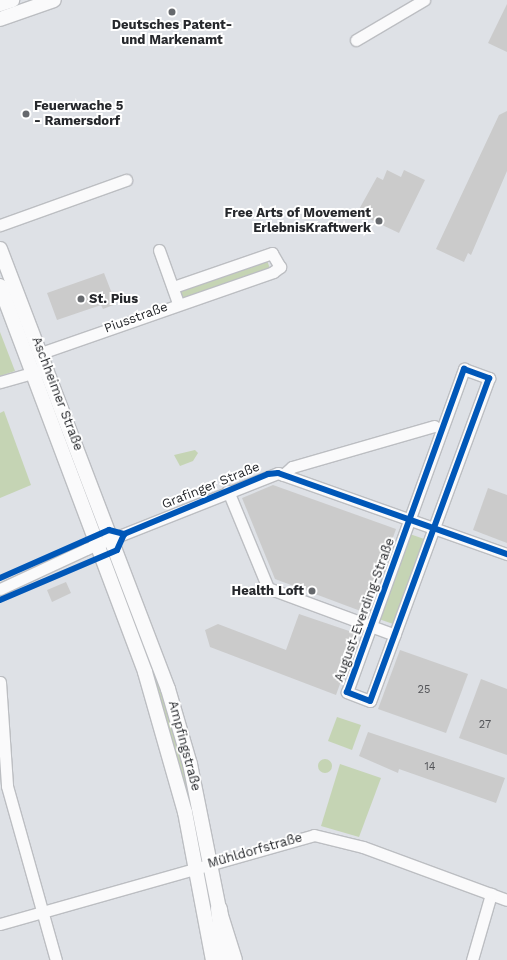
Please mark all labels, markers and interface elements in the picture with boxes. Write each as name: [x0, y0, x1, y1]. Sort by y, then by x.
marker: Deutsches Patent- und Markenamt: [167, 7, 177, 17]
place label: Deutsches Patent- und Markenamt: [112, 18, 232, 49]
place label: Feuerwache 5 - Ramersdorf: [34, 99, 123, 130]
marker: Feuerwache 5 - Ramersdorf: [21, 109, 31, 119]
place label: Free Arts of Movement ErlebnisKraftwerk: [224, 206, 371, 237]
marker: Free Arts of Movement ErlebnisKraftwerk: [374, 216, 384, 226]
place label: St. Pius: [89, 291, 138, 307]
marker: St. Pius: [76, 294, 86, 304]
street label: Piusstraße: [102, 299, 170, 337]
street label: Aschheimer Straße: [28, 335, 86, 453]
street label: Grafinger Straße: [160, 459, 262, 513]
street label: August-Everding-Straße: [332, 536, 398, 684]
place label: Health Loft: [232, 583, 304, 599]
marker: Health Loft: [307, 586, 317, 596]
house number: 25: [418, 683, 430, 697]
street label: Ampfingstraße: [164, 699, 204, 793]
house number: 27: [479, 718, 491, 732]
house number: 14: [424, 760, 436, 774]
street label: Mühldorfstraße: [206, 830, 304, 872]

